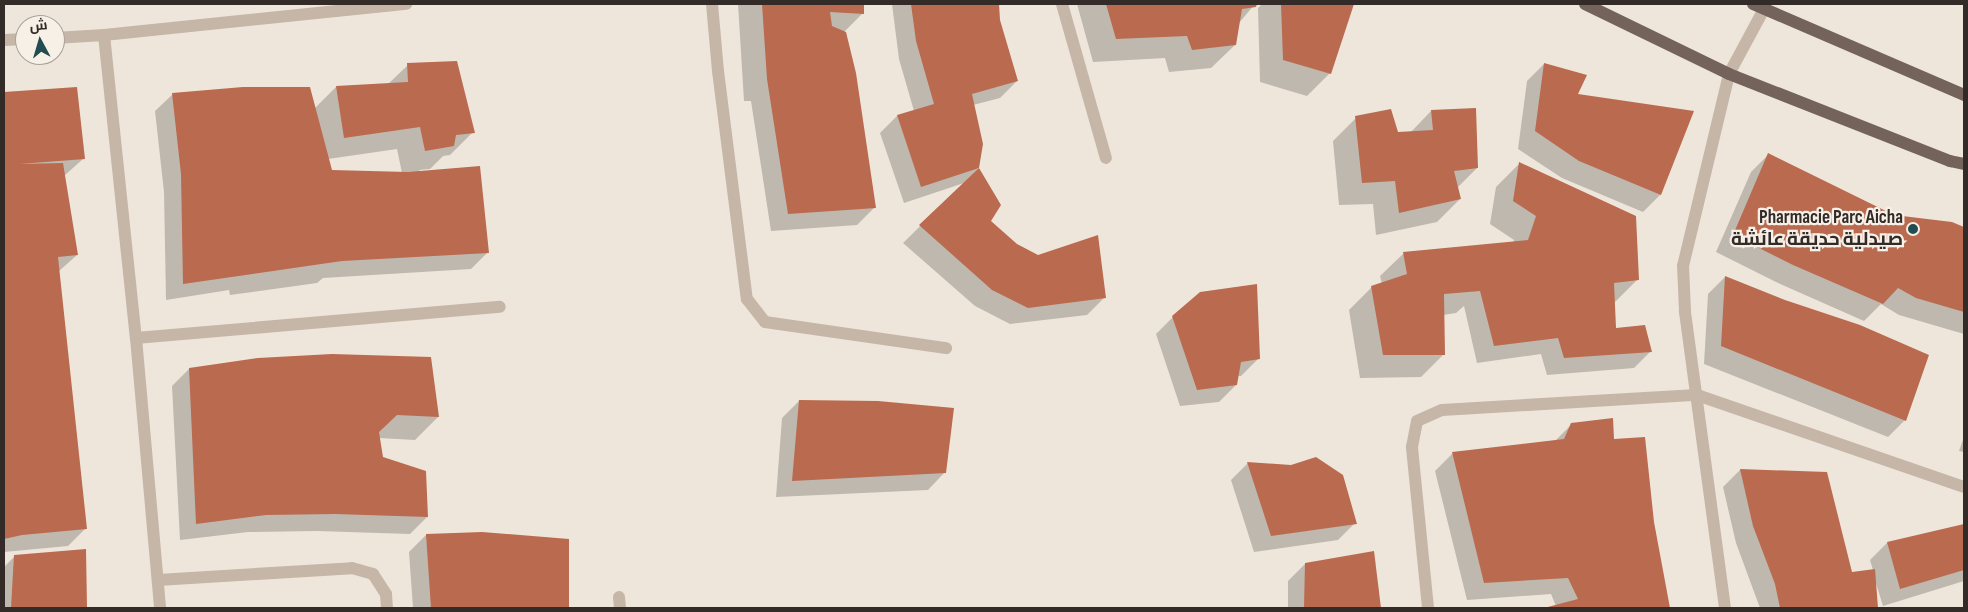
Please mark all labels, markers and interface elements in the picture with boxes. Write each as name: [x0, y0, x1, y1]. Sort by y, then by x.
north arrow: [15, 15, 65, 65]
text: ش: [29, 16, 48, 35]
place label: Pharmacie Parc Aicha صيدلية حديقة عائشة: [1731, 207, 1903, 251]
marker: Pharmacie Parc Aicha صيدلية حديقة عائشة: [1907, 223, 1919, 235]

